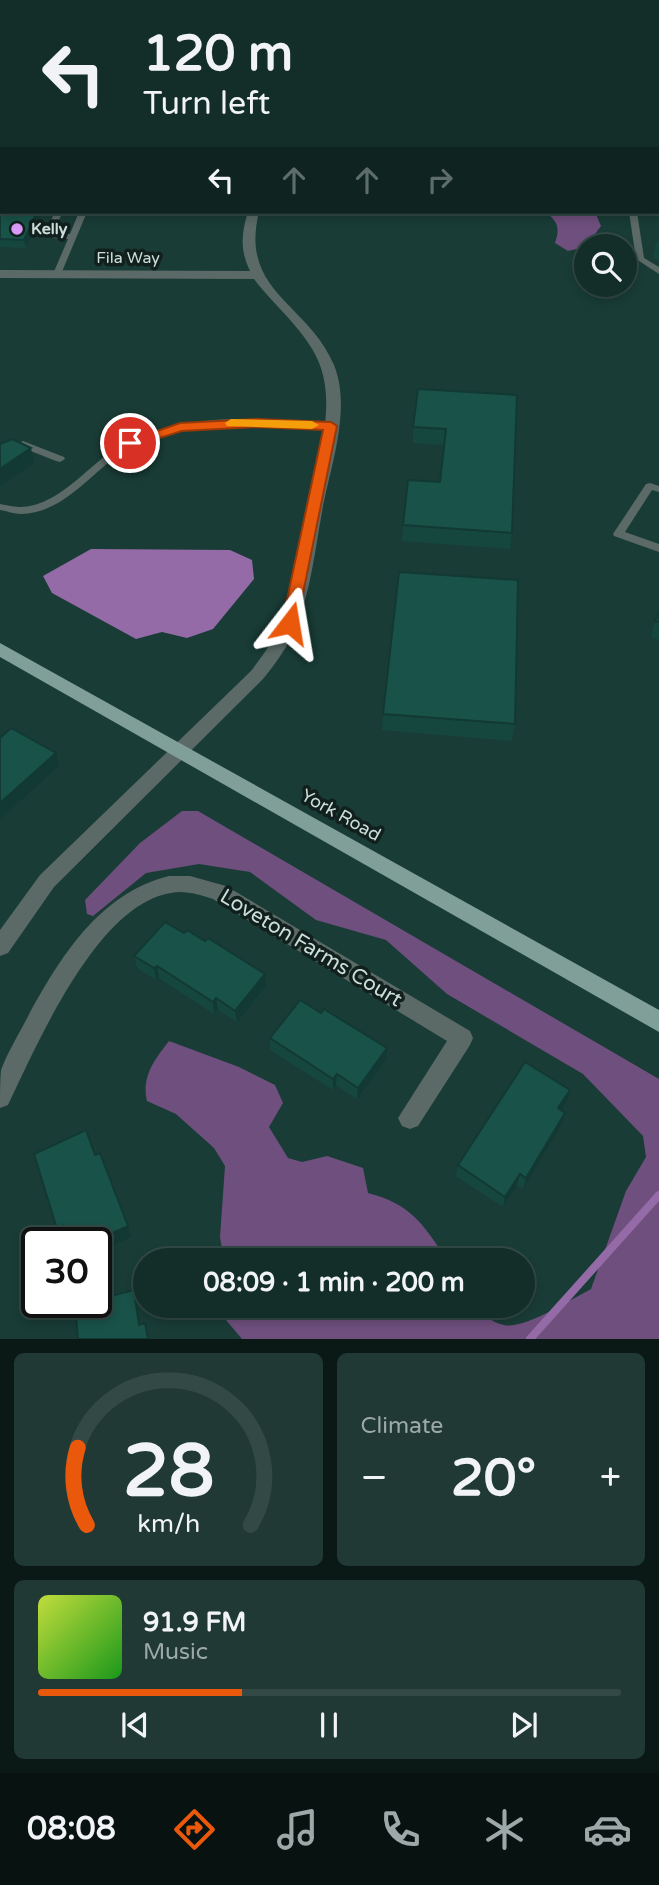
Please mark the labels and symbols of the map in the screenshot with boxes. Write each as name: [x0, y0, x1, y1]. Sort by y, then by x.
place label: Kelly: [31, 219, 68, 239]
marker: Kelly: [9, 221, 25, 237]
street label: Fila Way: [96, 248, 160, 268]
pin: [100, 413, 160, 473]
position arrow: [253, 586, 327, 660]
street label: York Road: [297, 784, 385, 846]
street label: Loveton Farms Court: [215, 884, 407, 1012]
speed limit sign: 30: [21, 1227, 112, 1318]

